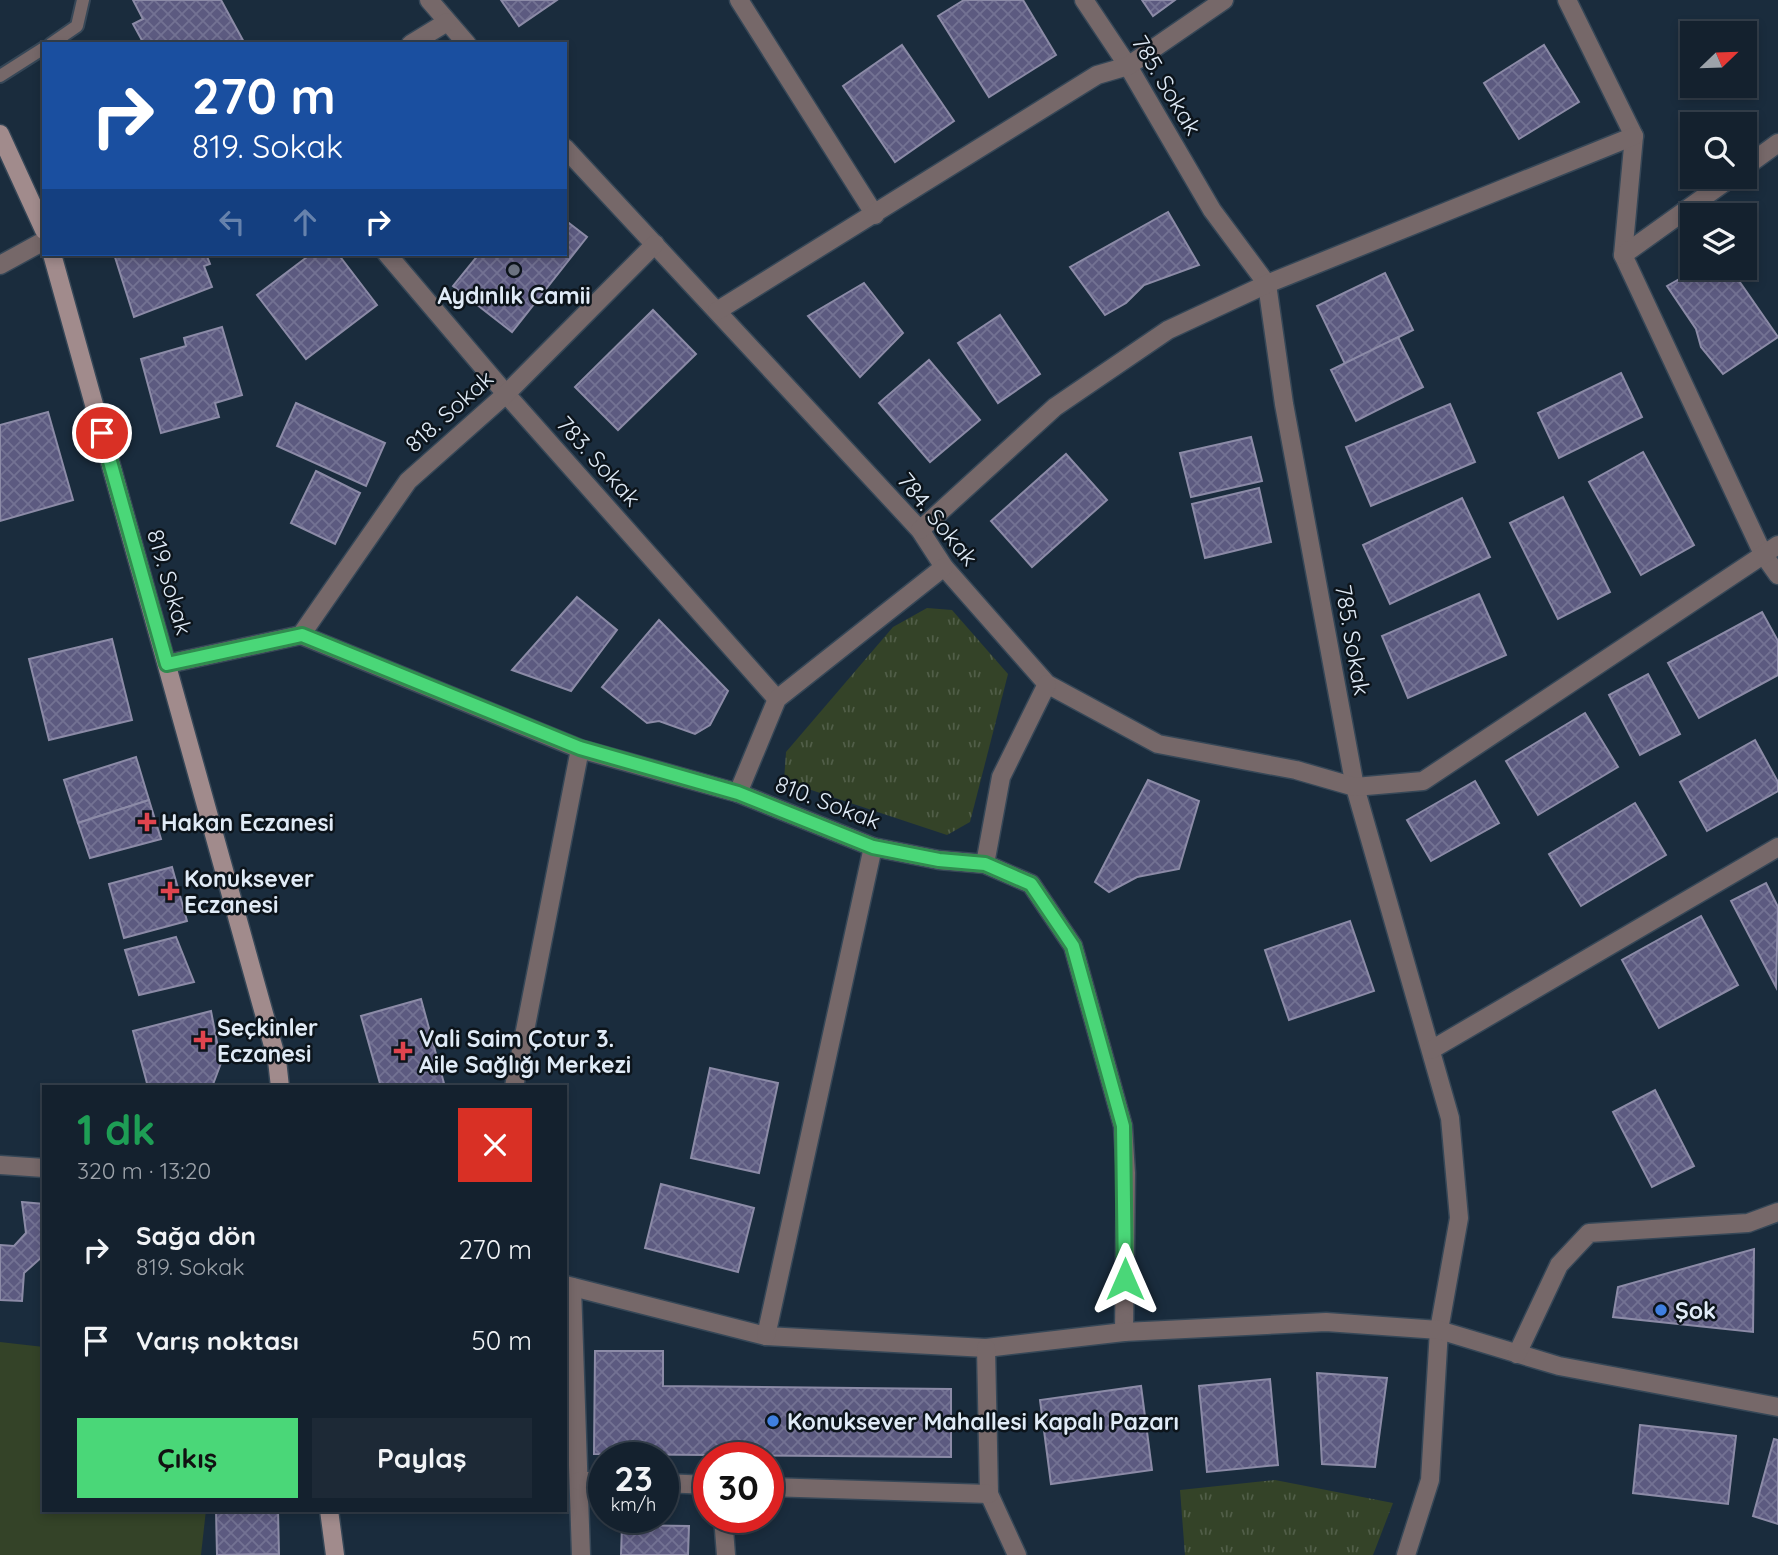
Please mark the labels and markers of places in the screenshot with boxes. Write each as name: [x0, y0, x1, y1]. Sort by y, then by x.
marker: Aydınlık Camii: [506, 262, 522, 278]
place label: Aydınlık Camii: [437, 281, 591, 310]
pin: [72, 403, 132, 463]
place label: Hakan Eczanesi: [161, 808, 334, 837]
marker: Hakan Eczanesi: [139, 814, 155, 830]
place label: Konuksever Eczanesi: [184, 864, 314, 919]
marker: Konuksever Eczanesi: [162, 883, 178, 899]
place label: Seçkinler Eczanesi: [217, 1013, 318, 1068]
place label: Vali Saim Çotur 3. Aile Sağlığı Merkezi: [419, 1024, 631, 1079]
marker: Seçkinler Eczanesi: [195, 1032, 211, 1048]
marker: Vali Saim Çotur 3. Aile Sağlığı Merkezi: [393, 1041, 413, 1061]
place label: Şok: [1675, 1296, 1716, 1325]
marker: Şok: [1653, 1302, 1669, 1318]
place label: Konuksever Mahallesi Kapalı Pazarı: [787, 1407, 1179, 1436]
marker: Konuksever Mahallesi Kapalı Pazarı: [765, 1413, 781, 1429]

